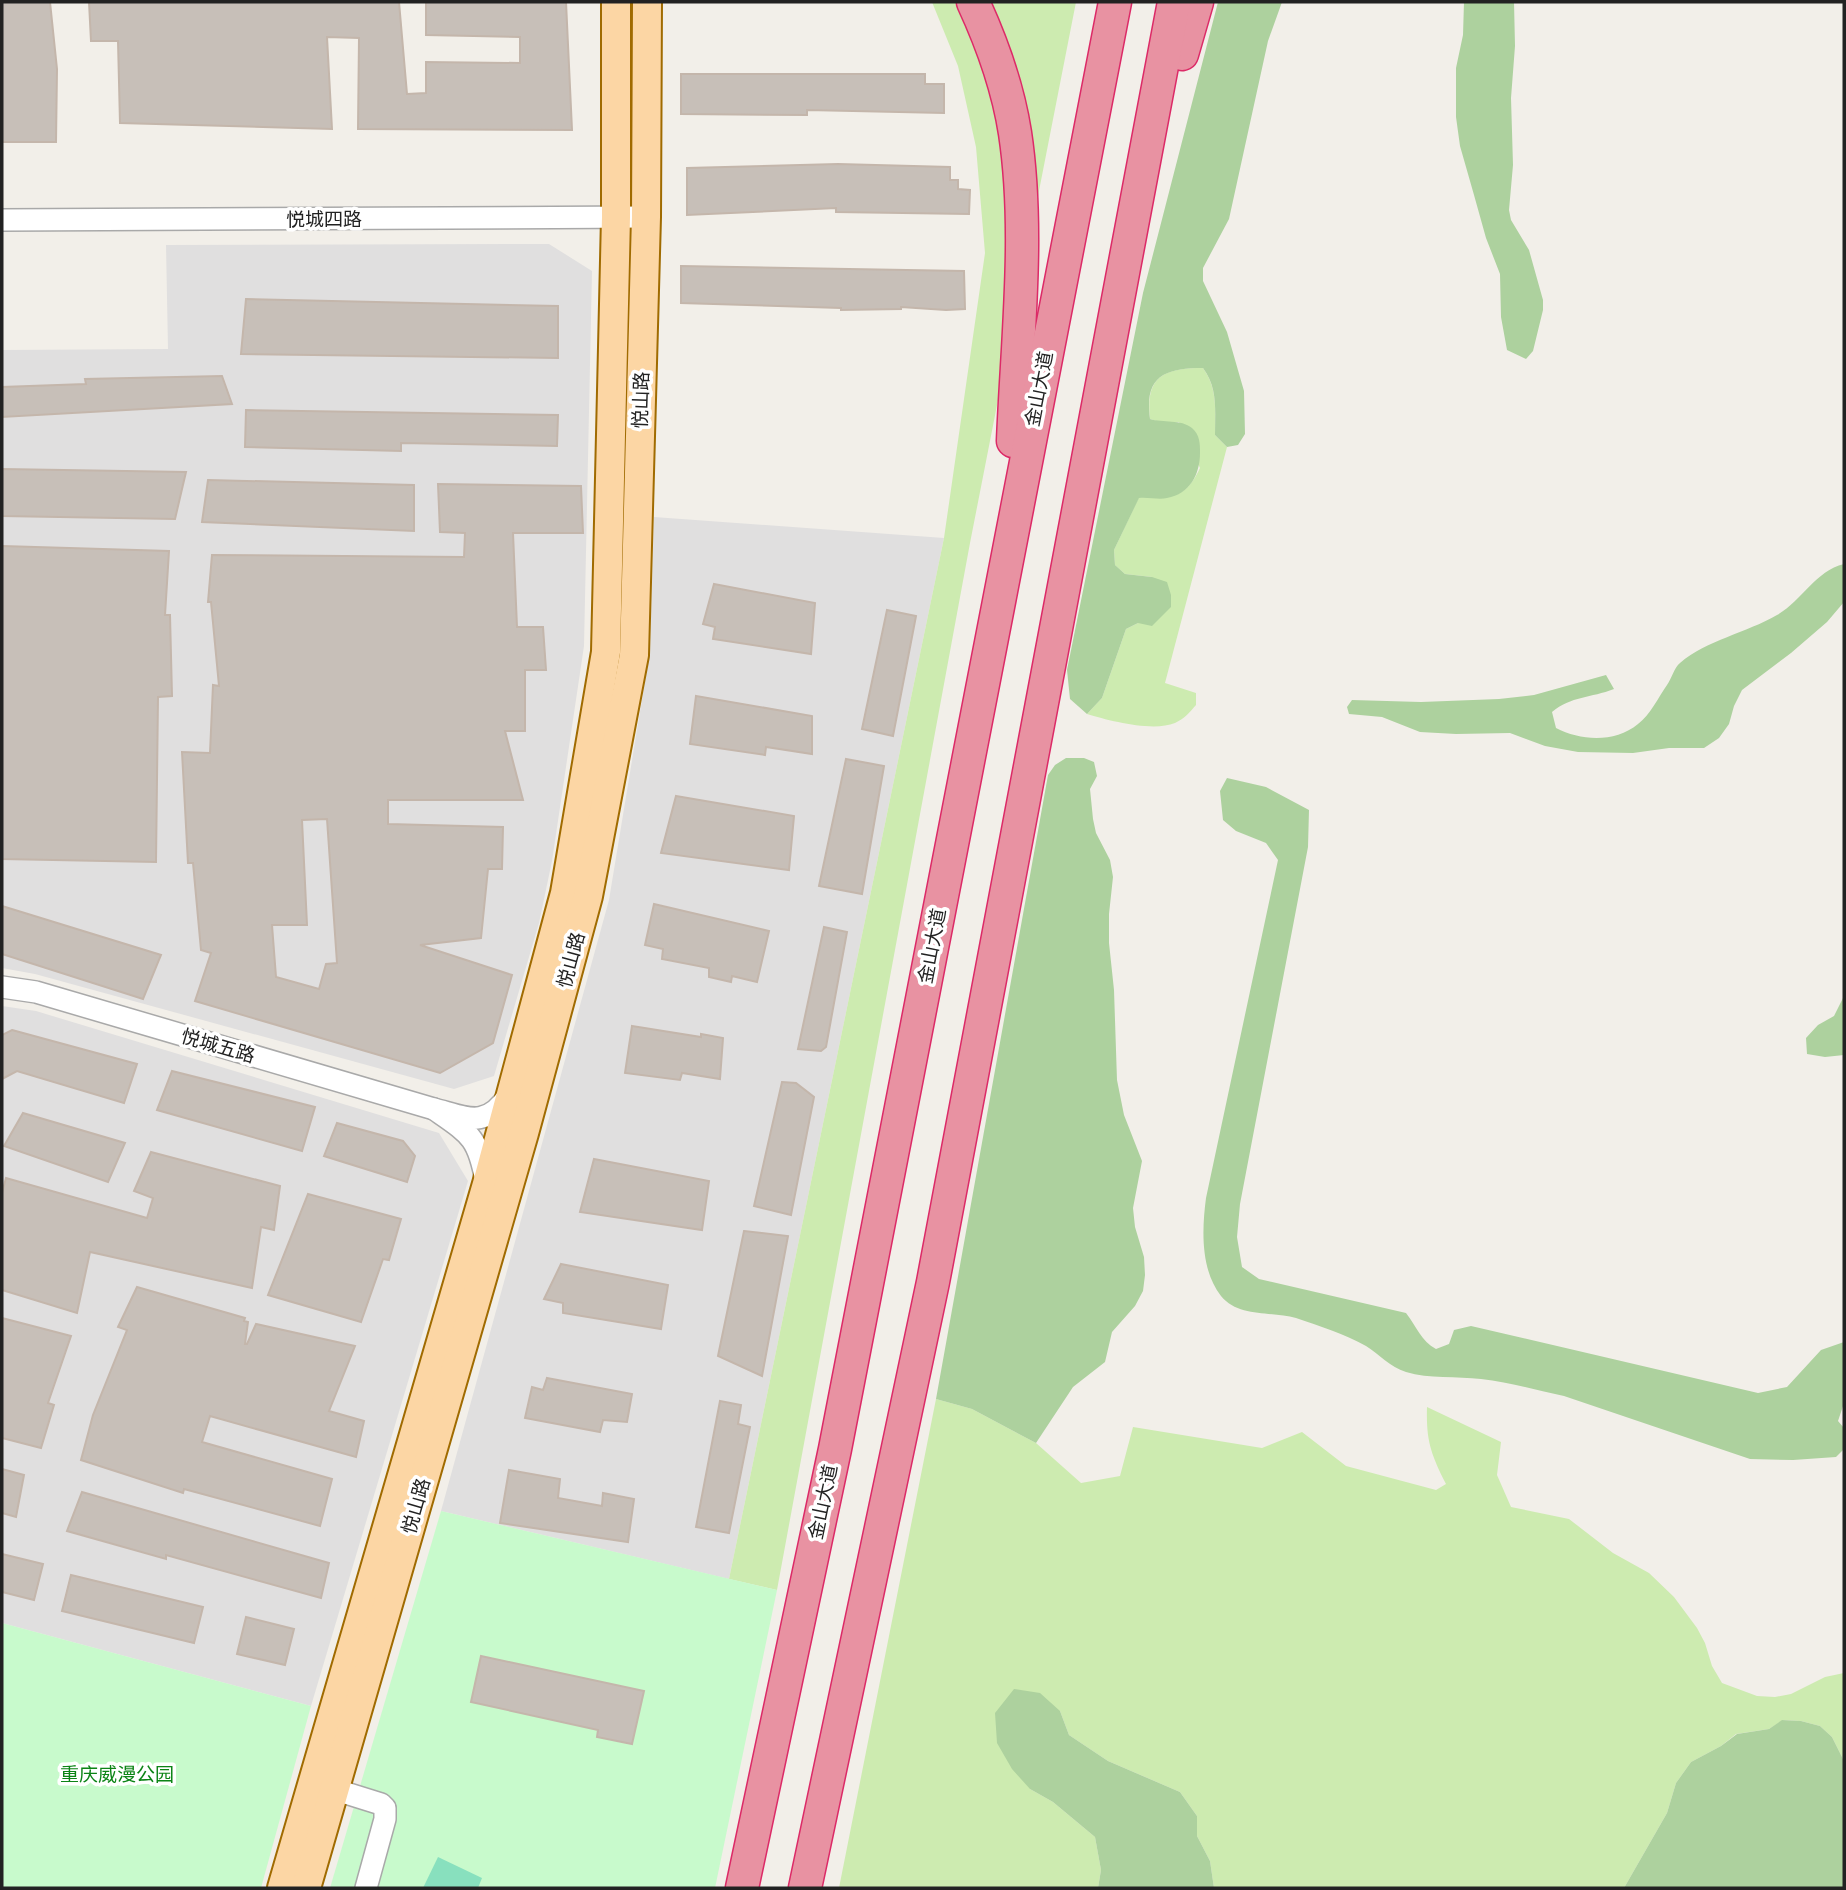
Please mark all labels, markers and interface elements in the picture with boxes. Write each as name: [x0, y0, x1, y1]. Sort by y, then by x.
street label: 悦城四路: [286, 208, 362, 231]
street label: 金山大道: [1020, 349, 1058, 429]
street label: 悦山路: [629, 371, 653, 429]
street label: 金山大道: [913, 906, 951, 986]
street label: 悦山路: [553, 929, 589, 991]
street label: 悦城五路: [178, 1024, 258, 1068]
street label: 金山大道: [804, 1462, 842, 1542]
street label: 悦山路: [397, 1475, 435, 1537]
park label: 重庆威漫公园: [60, 1763, 174, 1786]

